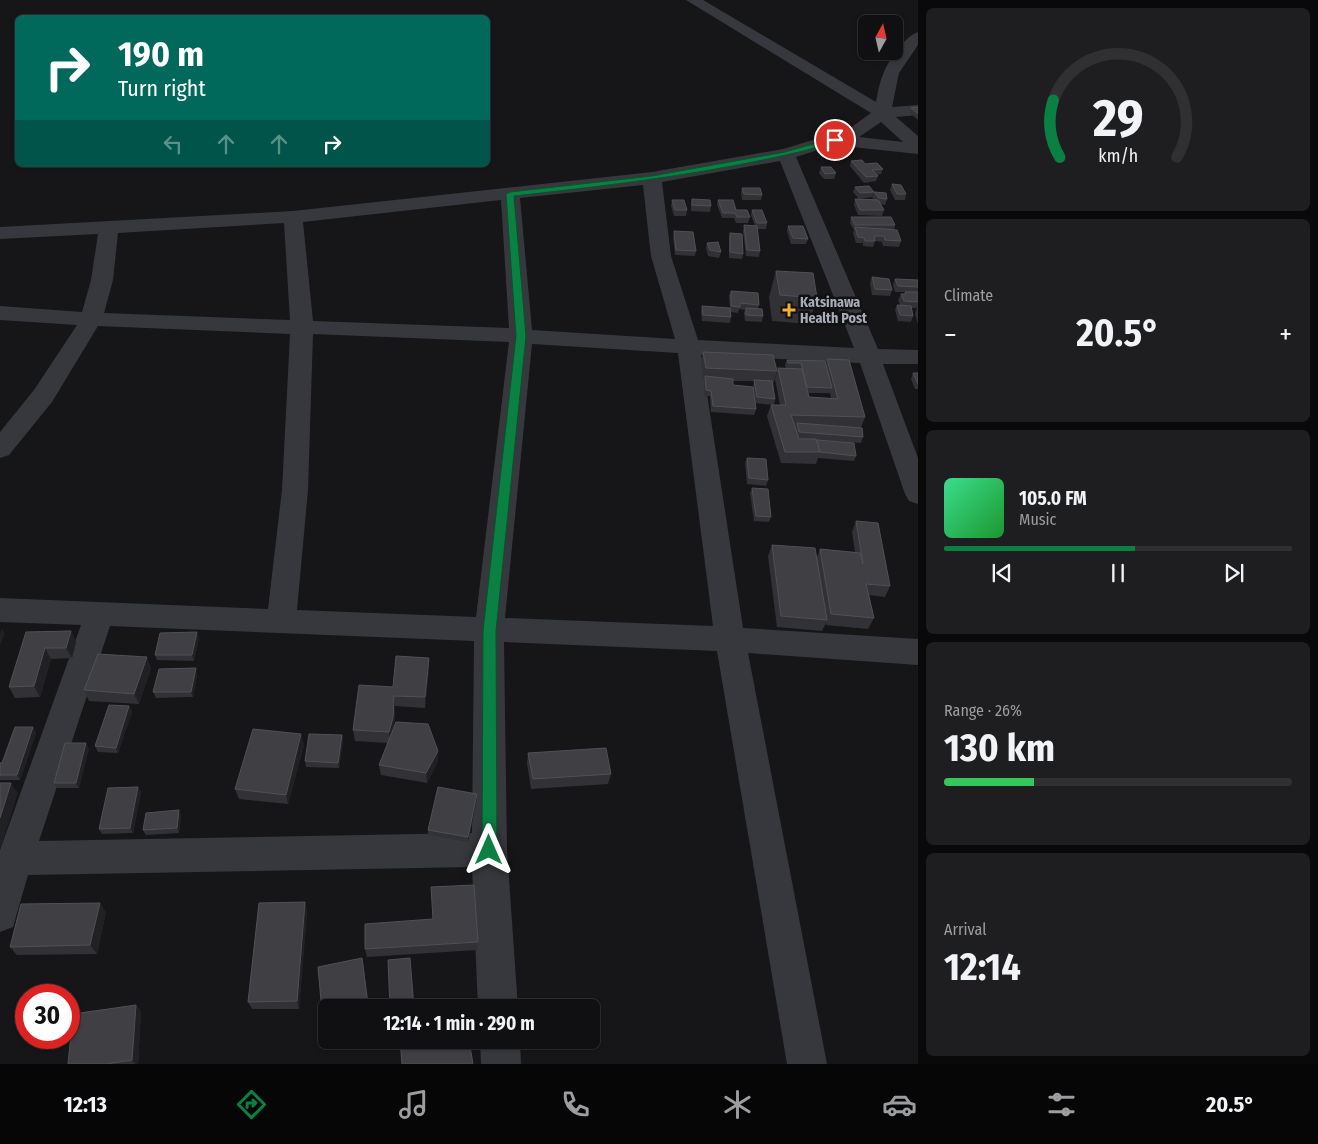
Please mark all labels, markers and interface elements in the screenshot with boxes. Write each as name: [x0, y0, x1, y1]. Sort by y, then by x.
north arrow: [858, 15, 902, 60]
map controls: [858, 15, 903, 60]
text: 190 m: [118, 33, 204, 75]
icon: right: [35, 35, 100, 100]
text: Turn right: [118, 75, 206, 102]
text: 29: [1092, 87, 1143, 150]
pin: [814, 119, 856, 161]
icon: arrive: [821, 126, 849, 154]
icon: left: [159, 130, 187, 158]
icon: ahead: [212, 130, 240, 158]
icon: ahead: [265, 130, 293, 158]
icon: right: [318, 130, 346, 158]
text: km/h: [1098, 145, 1138, 167]
text: Climate: [944, 286, 993, 305]
place label: Katsinawa Health Post: [800, 294, 868, 327]
marker: Katsinawa Health Post: [782, 303, 796, 317]
text: 20.5°: [1076, 310, 1160, 356]
text: −: [944, 318, 957, 351]
text: +: [1279, 318, 1292, 351]
text: 105.0 FM: [1019, 487, 1087, 510]
text: Music: [1019, 510, 1056, 529]
icon: previous: [988, 559, 1016, 587]
icon: pause: [1104, 559, 1132, 587]
icon: next: [1220, 559, 1248, 587]
text: Range · 26%: [944, 701, 1022, 720]
text: 130 km: [944, 725, 1055, 771]
position arrow: [462, 823, 514, 875]
text: Arrival: [944, 920, 986, 939]
text: 12:14: [944, 944, 1021, 990]
speed limit sign: 30: [15, 984, 80, 1049]
text: 12:14 · 1 min · 290 m: [383, 1012, 535, 1035]
icon: directions: [234, 1087, 269, 1122]
icon: music: [396, 1087, 431, 1122]
icon: phone: [558, 1087, 593, 1122]
icon: climate: [720, 1087, 755, 1122]
icon: car: [882, 1087, 917, 1122]
icon: filters: [1044, 1087, 1079, 1122]
text: 12:13: [64, 1091, 107, 1118]
text: 20.5°: [1206, 1091, 1254, 1118]

